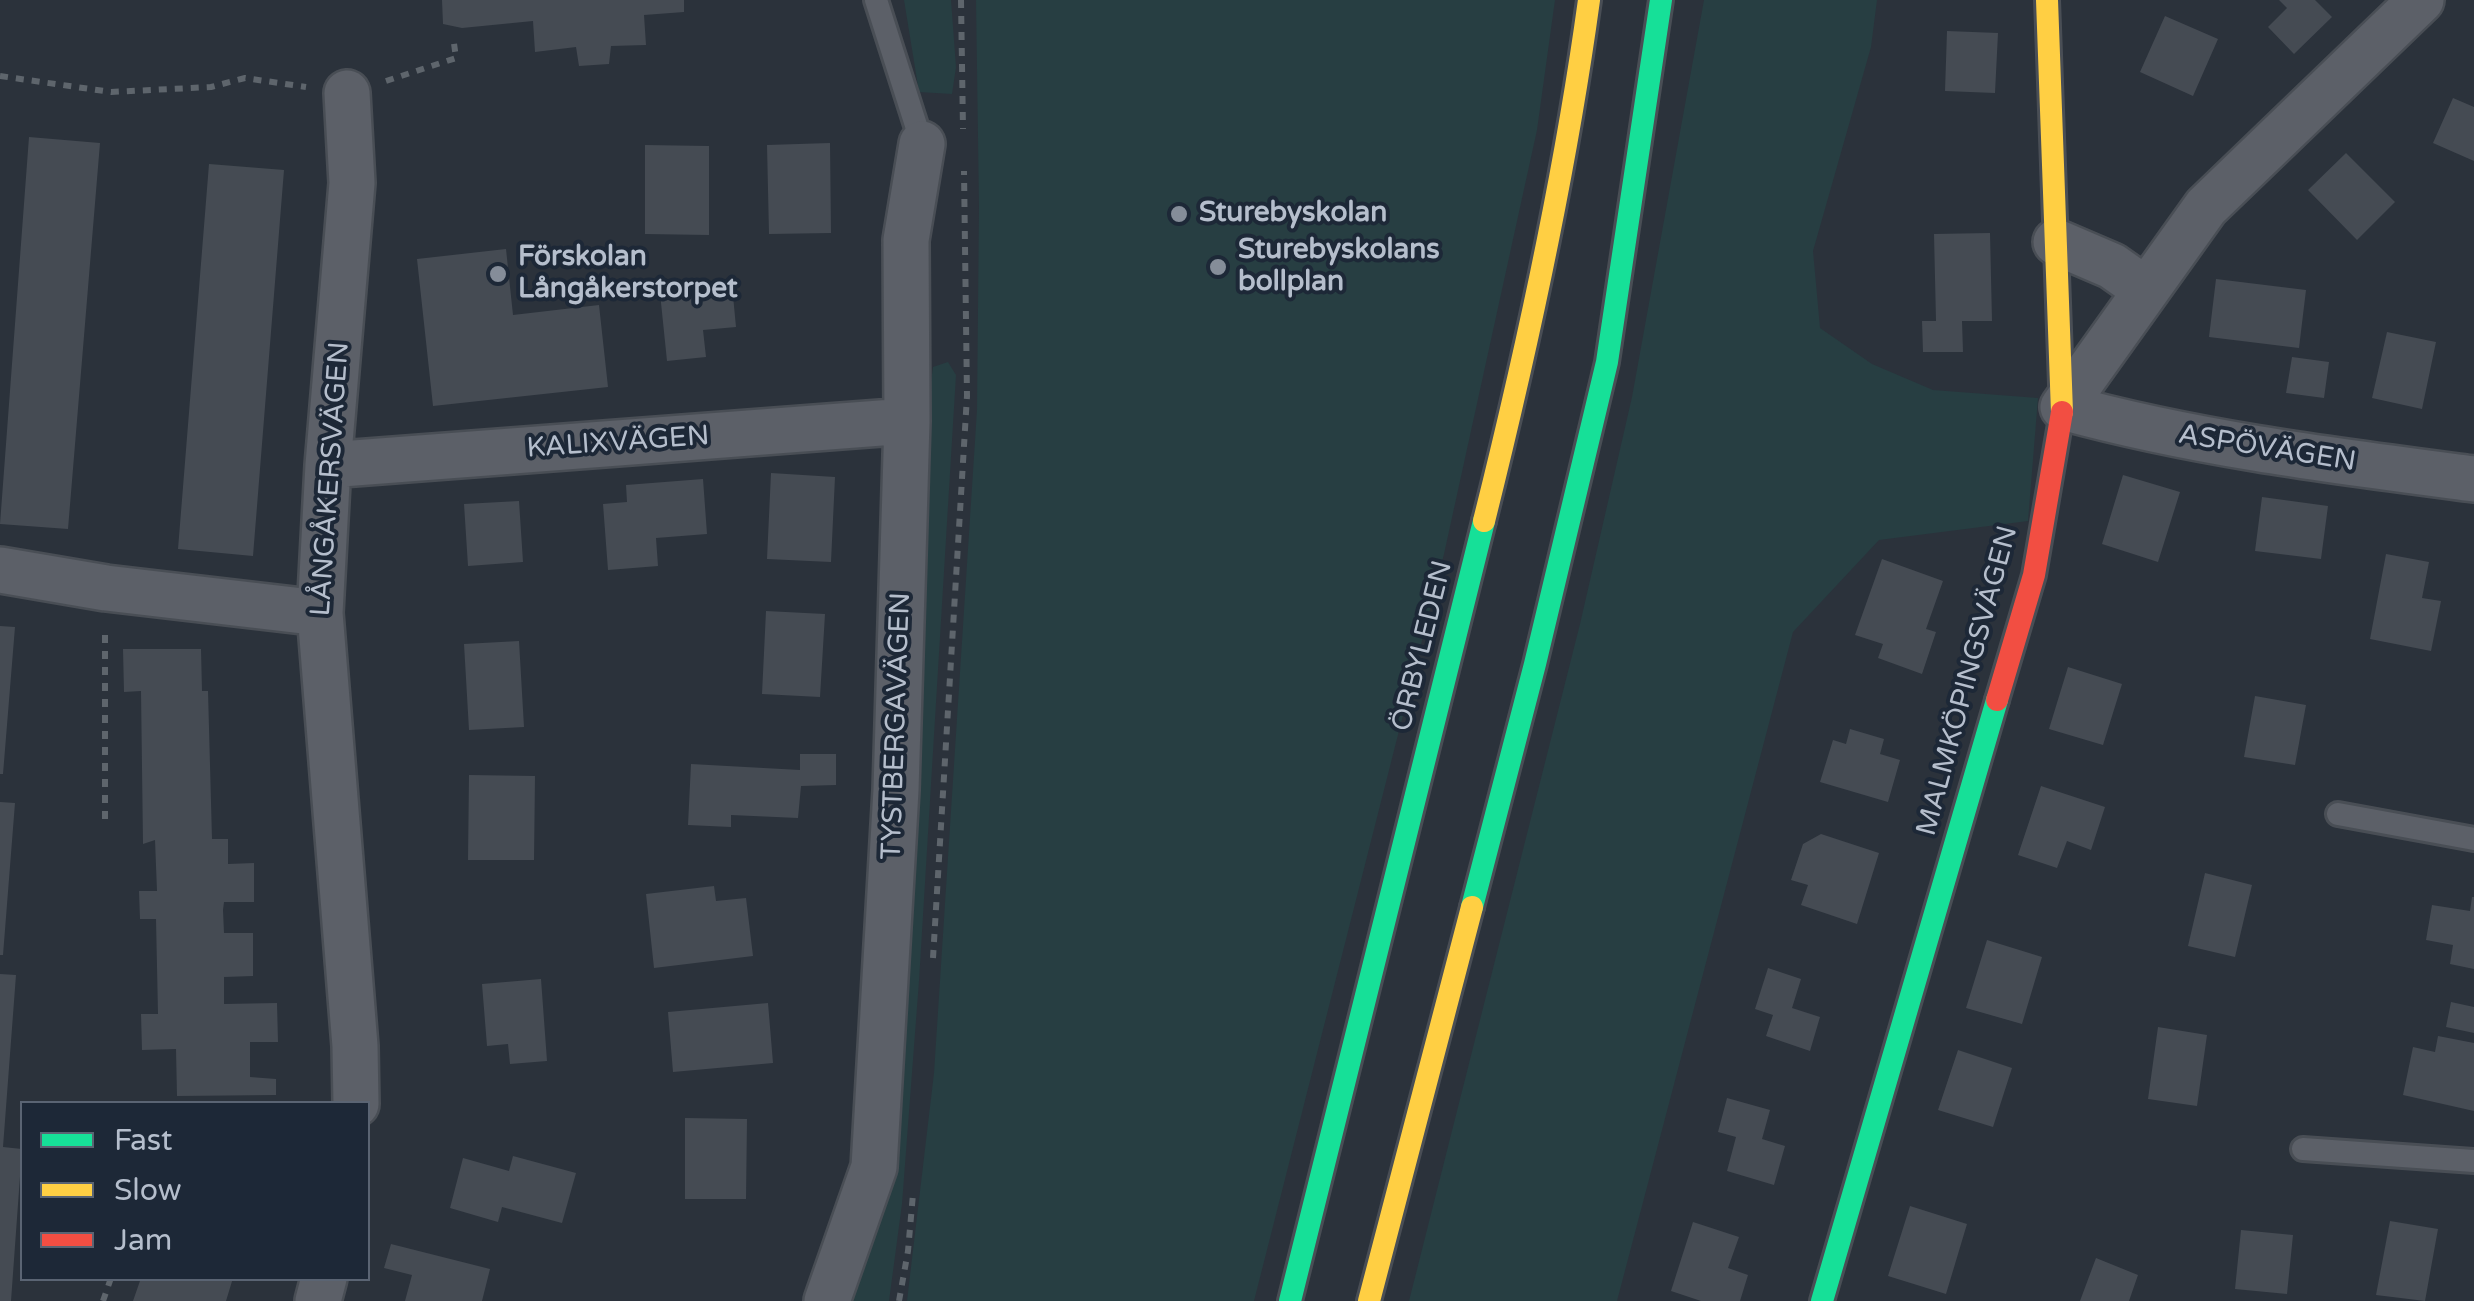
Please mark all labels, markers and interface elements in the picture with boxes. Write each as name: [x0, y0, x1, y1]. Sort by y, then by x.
place label: Sturebyskolan: [1199, 197, 1387, 231]
marker: Sturebyskolan: [1168, 203, 1190, 225]
place label: Sturebyskolans bollplan: [1238, 234, 1440, 300]
place label: Förskolan Långåkerstorpet: [518, 241, 738, 307]
marker: Sturebyskolans bollplan: [1207, 256, 1229, 278]
marker: Förskolan Långåkerstorpet: [487, 263, 509, 285]
street label: LÅNGÅKERSVÄGEN: [305, 341, 357, 617]
street label: ASPÖVÄGEN: [2176, 418, 2358, 480]
street label: KALIXVÄGEN: [525, 420, 711, 466]
street label: MALMKÖPINGSVÄGEN: [1910, 522, 2026, 840]
street label: ÖRBYLEDEN: [1386, 557, 1460, 735]
street label: TYSTBERGAVÄGEN: [876, 592, 918, 860]
legend: [20, 1101, 370, 1281]
text: Fast: [114, 1122, 173, 1159]
text: Slow: [114, 1172, 182, 1209]
text: Jam: [114, 1222, 172, 1259]

